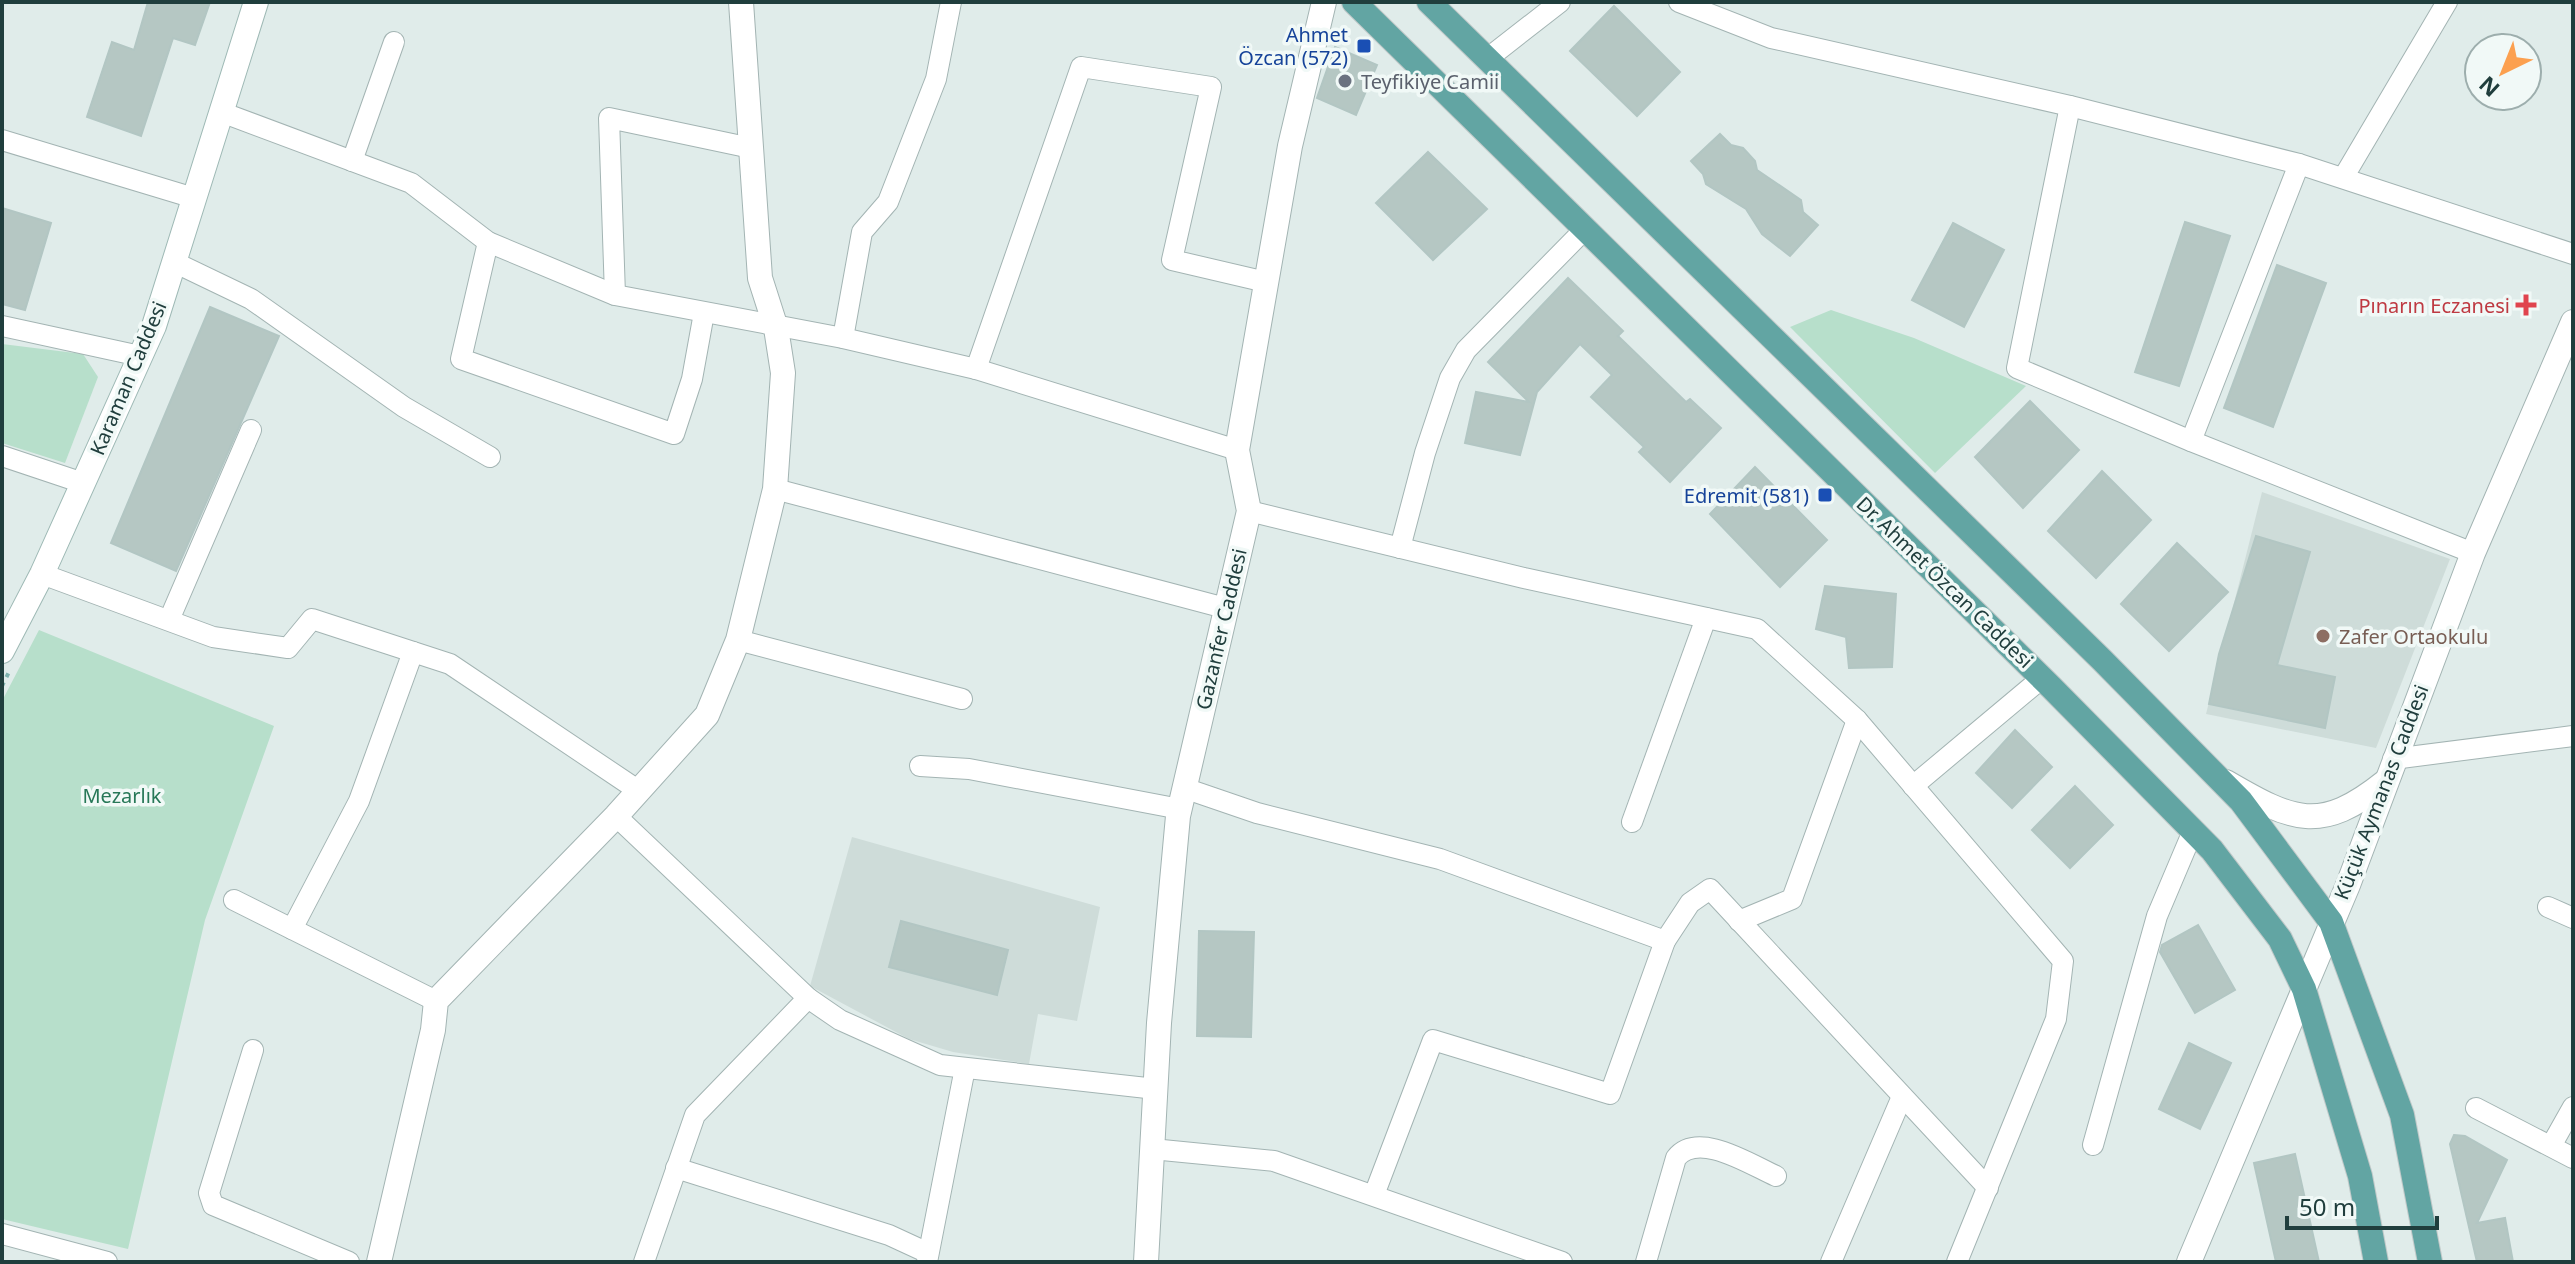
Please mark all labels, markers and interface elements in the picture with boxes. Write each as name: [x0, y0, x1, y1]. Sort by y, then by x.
place label: Ahmet Özcan (572): [1238, 21, 1348, 71]
north arrow: [2463, 32, 2543, 112]
marker: Ahmet Özcan (572): [1355, 37, 1373, 55]
place label: Teyfikiye Camii: [1361, 68, 1499, 95]
text: N: [2472, 70, 2505, 104]
marker: Teyfikiye Camii: [1336, 72, 1354, 90]
place label: Pınarın Eczanesi: [2358, 292, 2510, 319]
marker: Pınarın Eczanesi: [2517, 296, 2535, 314]
street label: Karaman Caddesi: [83, 297, 173, 459]
place label: Edremit (581): [1684, 482, 1809, 509]
marker: Edremit (581): [1816, 486, 1834, 504]
street label: Dr. Ahmet Özcan Caddesi: [1851, 490, 2039, 674]
street label: Gazanfer Caddesi: [1189, 546, 1253, 712]
place label: Zafer Ortaokulu: [2339, 623, 2488, 650]
marker: Zafer Ortaokulu: [2314, 627, 2332, 645]
street label: Küçük Aymanas Caddesi: [2327, 681, 2435, 903]
park label: Mezarlık: [82, 782, 162, 809]
scale bar: [2287, 1180, 2437, 1230]
text: 50 m: [2299, 1190, 2355, 1223]

